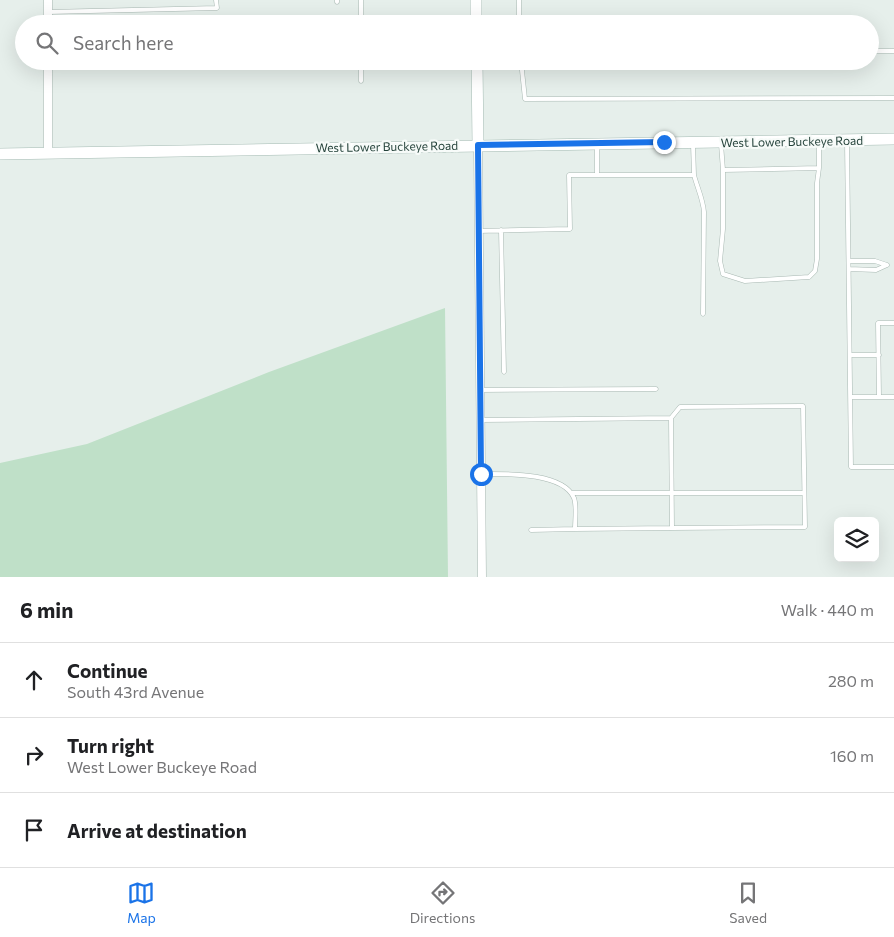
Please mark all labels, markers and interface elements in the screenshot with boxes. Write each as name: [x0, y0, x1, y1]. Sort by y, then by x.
search box: [15, 15, 879, 70]
icon: search: [33, 29, 61, 57]
text: Search here: [73, 31, 173, 54]
route end: [653, 131, 676, 154]
street label: West Lower Buckeye Road: [721, 133, 863, 149]
street label: West Lower Buckeye Road: [316, 138, 458, 154]
route start: [470, 463, 493, 486]
map controls: [834, 517, 879, 562]
button: layers: [834, 517, 879, 562]
text: 6 min: [20, 597, 73, 622]
text: Walk · 440 m: [781, 600, 874, 619]
text: Continue: [67, 659, 147, 682]
icon: ahead: [20, 666, 48, 694]
text: 280 m: [828, 671, 874, 690]
text: South 43rd Avenue: [67, 682, 204, 701]
text: Turn right: [67, 734, 154, 757]
icon: right: [20, 741, 48, 769]
text: 160 m: [830, 746, 874, 765]
text: West Lower Buckeye Road: [67, 757, 257, 776]
icon: arrive: [20, 816, 48, 844]
text: Arrive at destination: [67, 819, 247, 842]
tab: Map: [127, 879, 156, 926]
tab: Directions: [410, 879, 475, 926]
tab: Saved: [729, 879, 767, 926]

